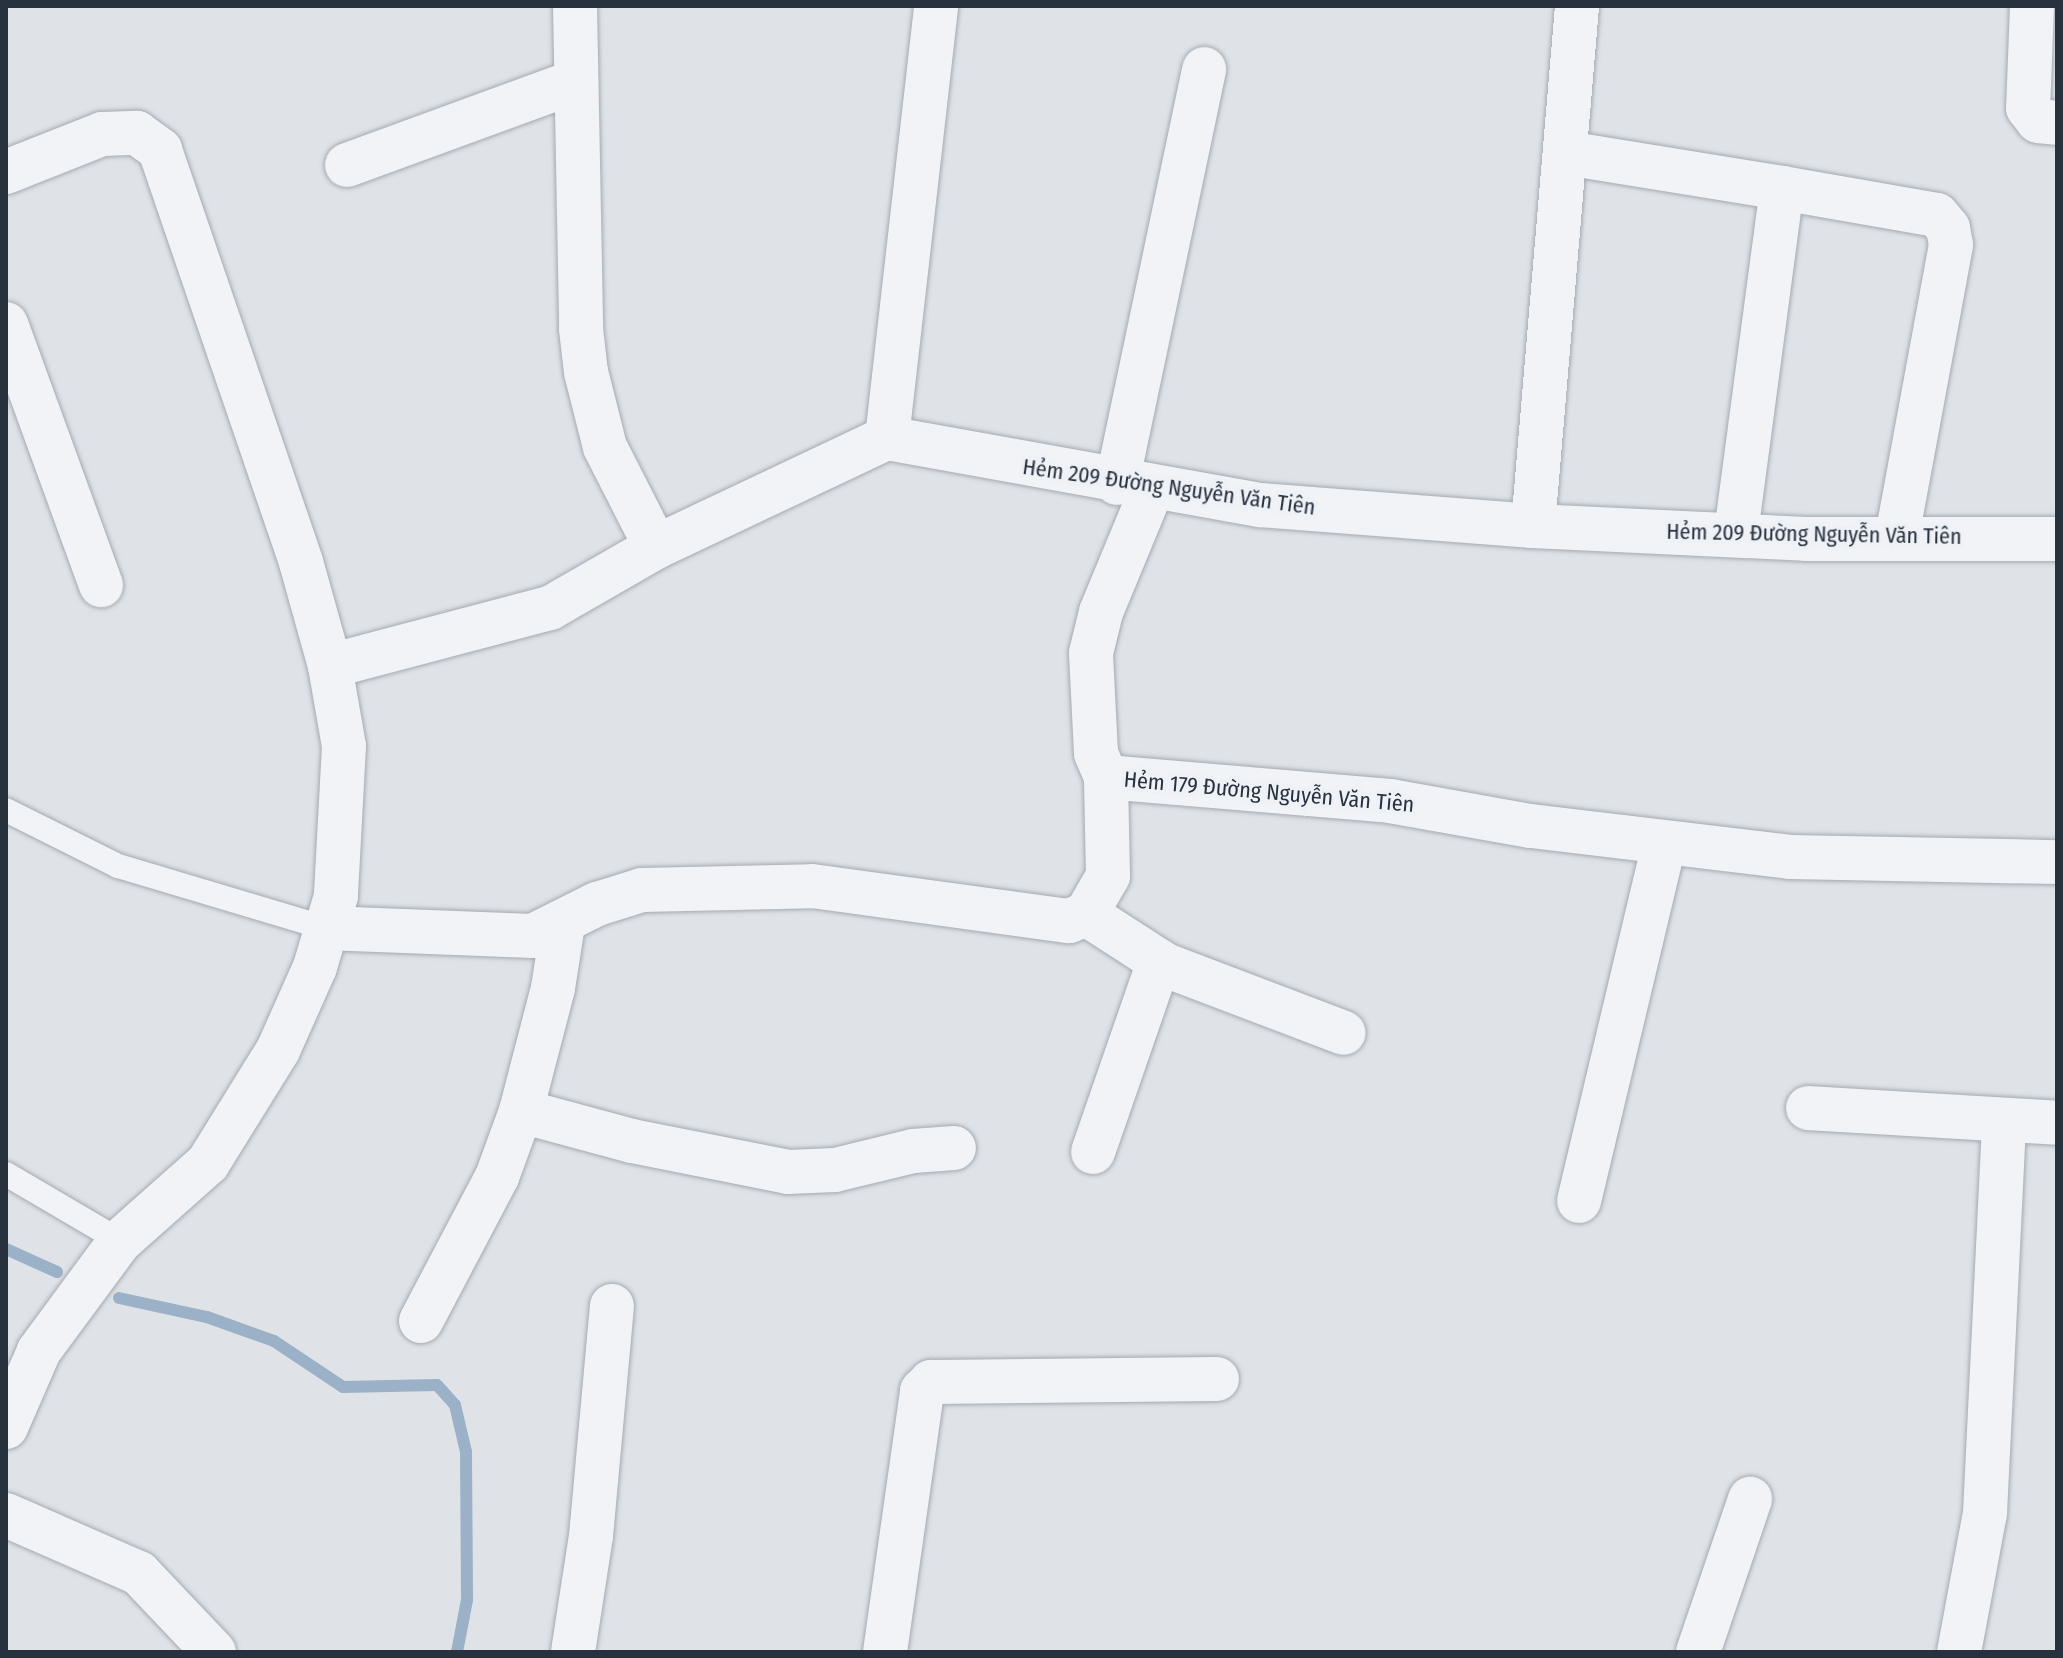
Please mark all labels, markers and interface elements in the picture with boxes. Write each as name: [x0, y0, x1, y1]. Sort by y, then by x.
street label: Hẻm 209 Đường Nguyễn Văn Tiên: [1021, 453, 1317, 521]
street label: Hẻm 209 Đường Nguyễn Văn Tiên: [1666, 518, 1962, 550]
street label: Hẻm 179 Đường Nguyễn Văn Tiên: [1123, 766, 1415, 818]

